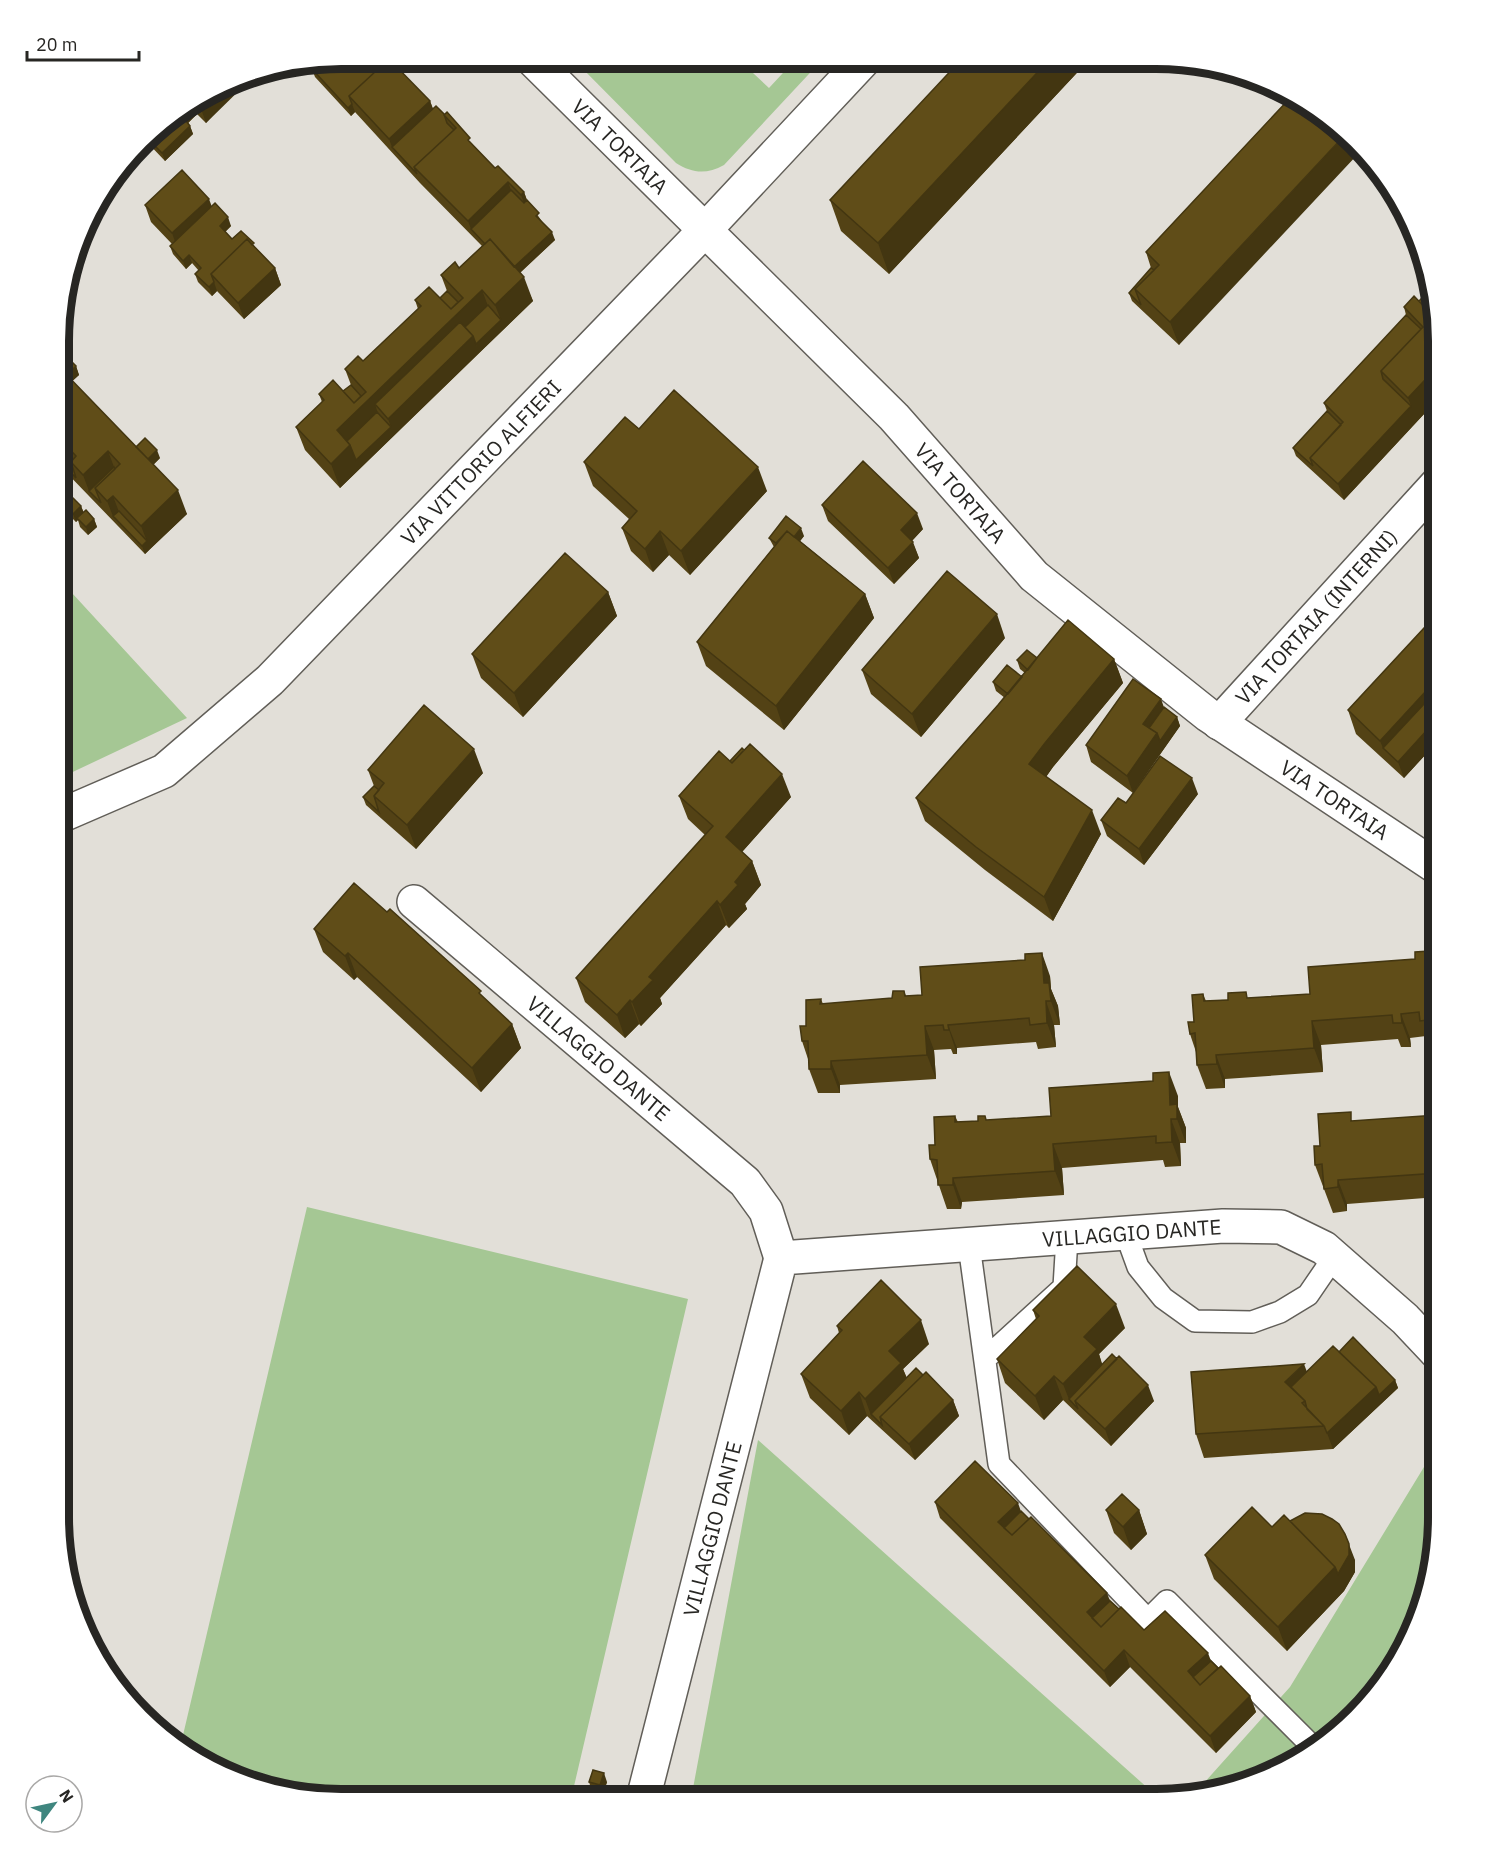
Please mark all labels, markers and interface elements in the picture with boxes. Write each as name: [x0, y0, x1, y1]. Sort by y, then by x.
scale bar: [27, 24, 140, 62]
text: 20 m: [36, 33, 78, 56]
street label: VIA TORTAIA: [566, 92, 674, 200]
street label: VIA VITTORIO ALFIERI: [394, 373, 567, 551]
street label: VIA TORTAIA: [909, 437, 1012, 549]
street label: VIA TORTAIA (INTERNI): [1229, 523, 1403, 710]
street label: VIA TORTAIA: [1275, 753, 1395, 846]
street label: VILLAGGIO DANTE: [521, 990, 676, 1127]
street label: VILLAGGIO DANTE: [1041, 1212, 1222, 1253]
street label: VILLAGGIO DANTE: [676, 1438, 748, 1619]
north arrow: [24, 1774, 84, 1834]
text: N: [55, 1786, 78, 1806]

